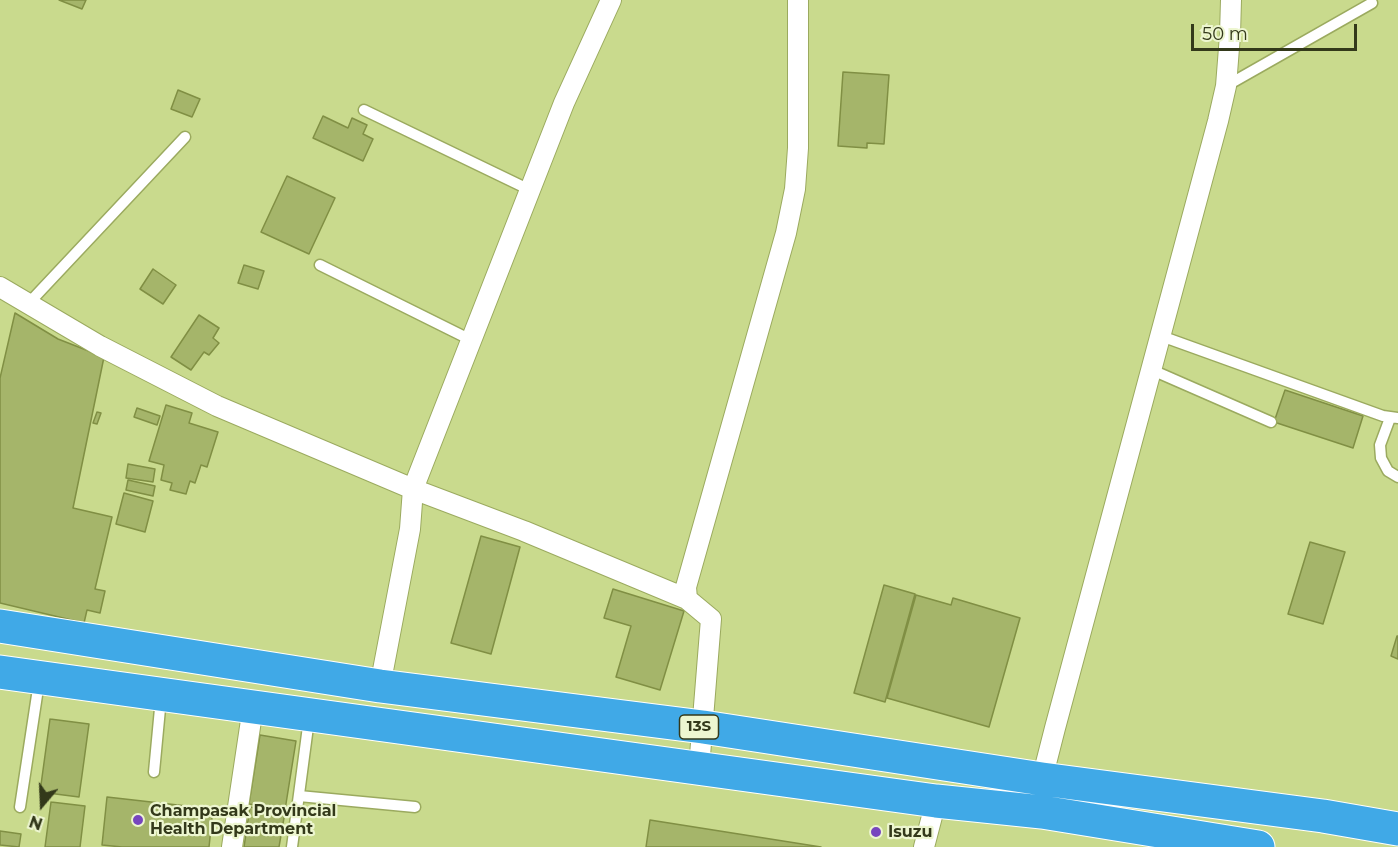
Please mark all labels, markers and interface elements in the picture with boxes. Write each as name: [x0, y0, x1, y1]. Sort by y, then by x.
scale bar: [1194, 12, 1360, 50]
text: 50 m: [1202, 23, 1248, 45]
road number: 13S: [680, 715, 718, 739]
north arrow: [12, 775, 72, 835]
place label: Champasak Provincial Health Department: [150, 801, 336, 839]
text: N: [27, 811, 45, 834]
marker: Champasak Provincial Health Department: [131, 813, 145, 827]
place label: Isuzu: [888, 822, 932, 842]
marker: Isuzu: [869, 825, 883, 839]

